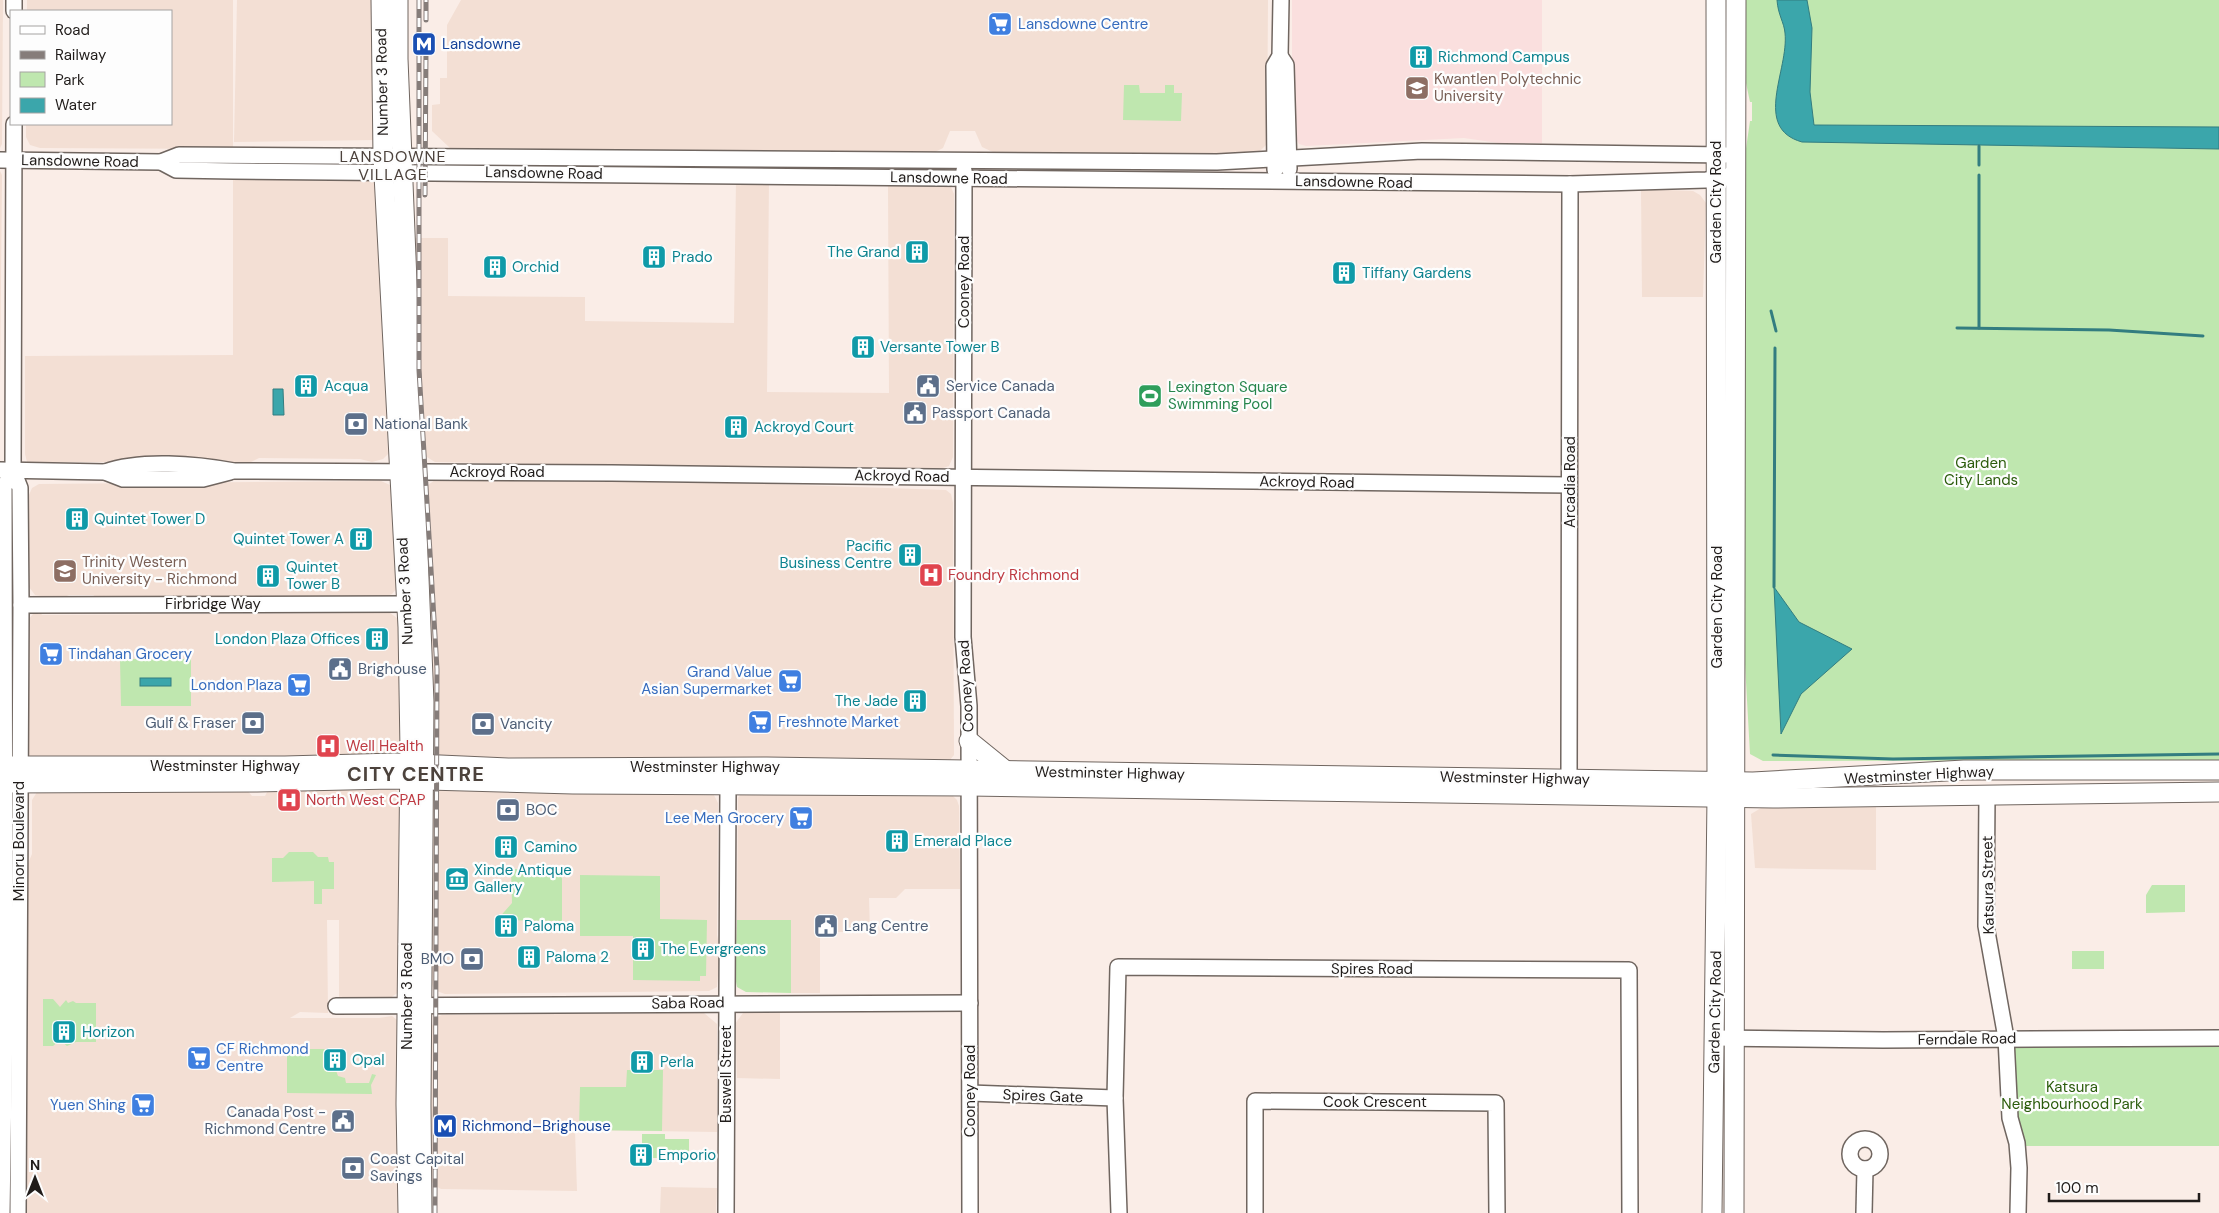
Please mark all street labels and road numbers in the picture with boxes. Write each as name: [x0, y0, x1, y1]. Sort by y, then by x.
street label: Number 3 Road: [371, 28, 393, 136]
street label: Garden City Road: [1706, 141, 1726, 263]
street label: Lansdowne Road: [21, 150, 139, 172]
street label: Lansdowne Road: [485, 162, 603, 184]
street label: Lansdowne Road: [890, 167, 1008, 189]
street label: Lansdowne Road: [1295, 171, 1413, 193]
street label: Cooney Road: [954, 236, 974, 328]
street label: Arcadia Road: [1560, 436, 1580, 528]
street label: Ackroyd Road: [449, 462, 545, 482]
street label: Ackroyd Road: [854, 465, 950, 487]
street label: Ackroyd Road: [1259, 471, 1355, 493]
street label: Number 3 Road: [392, 537, 418, 645]
street label: Garden City Road: [1707, 546, 1727, 668]
street label: Firbridge Way: [165, 594, 262, 614]
street label: Cooney Road: [954, 639, 978, 733]
street label: Westminster Highway: [150, 756, 301, 776]
street label: Westminster Highway: [630, 757, 781, 777]
street label: Westminster Highway: [1844, 761, 1995, 789]
street label: Westminster Highway: [1035, 762, 1186, 784]
street label: Westminster Highway: [1440, 767, 1591, 789]
street label: Minoru Boulevard: [9, 781, 29, 901]
street label: Katsura Street: [1977, 835, 1999, 934]
street label: Number 3 Road: [397, 942, 417, 1050]
street label: Garden City Road: [1704, 950, 1726, 1074]
street label: Spires Road: [1331, 959, 1413, 979]
street label: Saba Road: [651, 992, 725, 1014]
street label: Buswell Street: [716, 1025, 736, 1123]
street label: Ferndale Road: [1917, 1028, 2017, 1050]
street label: Cooney Road: [960, 1045, 980, 1137]
street label: Spires Gate: [1002, 1085, 1084, 1107]
street label: Cook Crescent: [1323, 1092, 1427, 1112]

